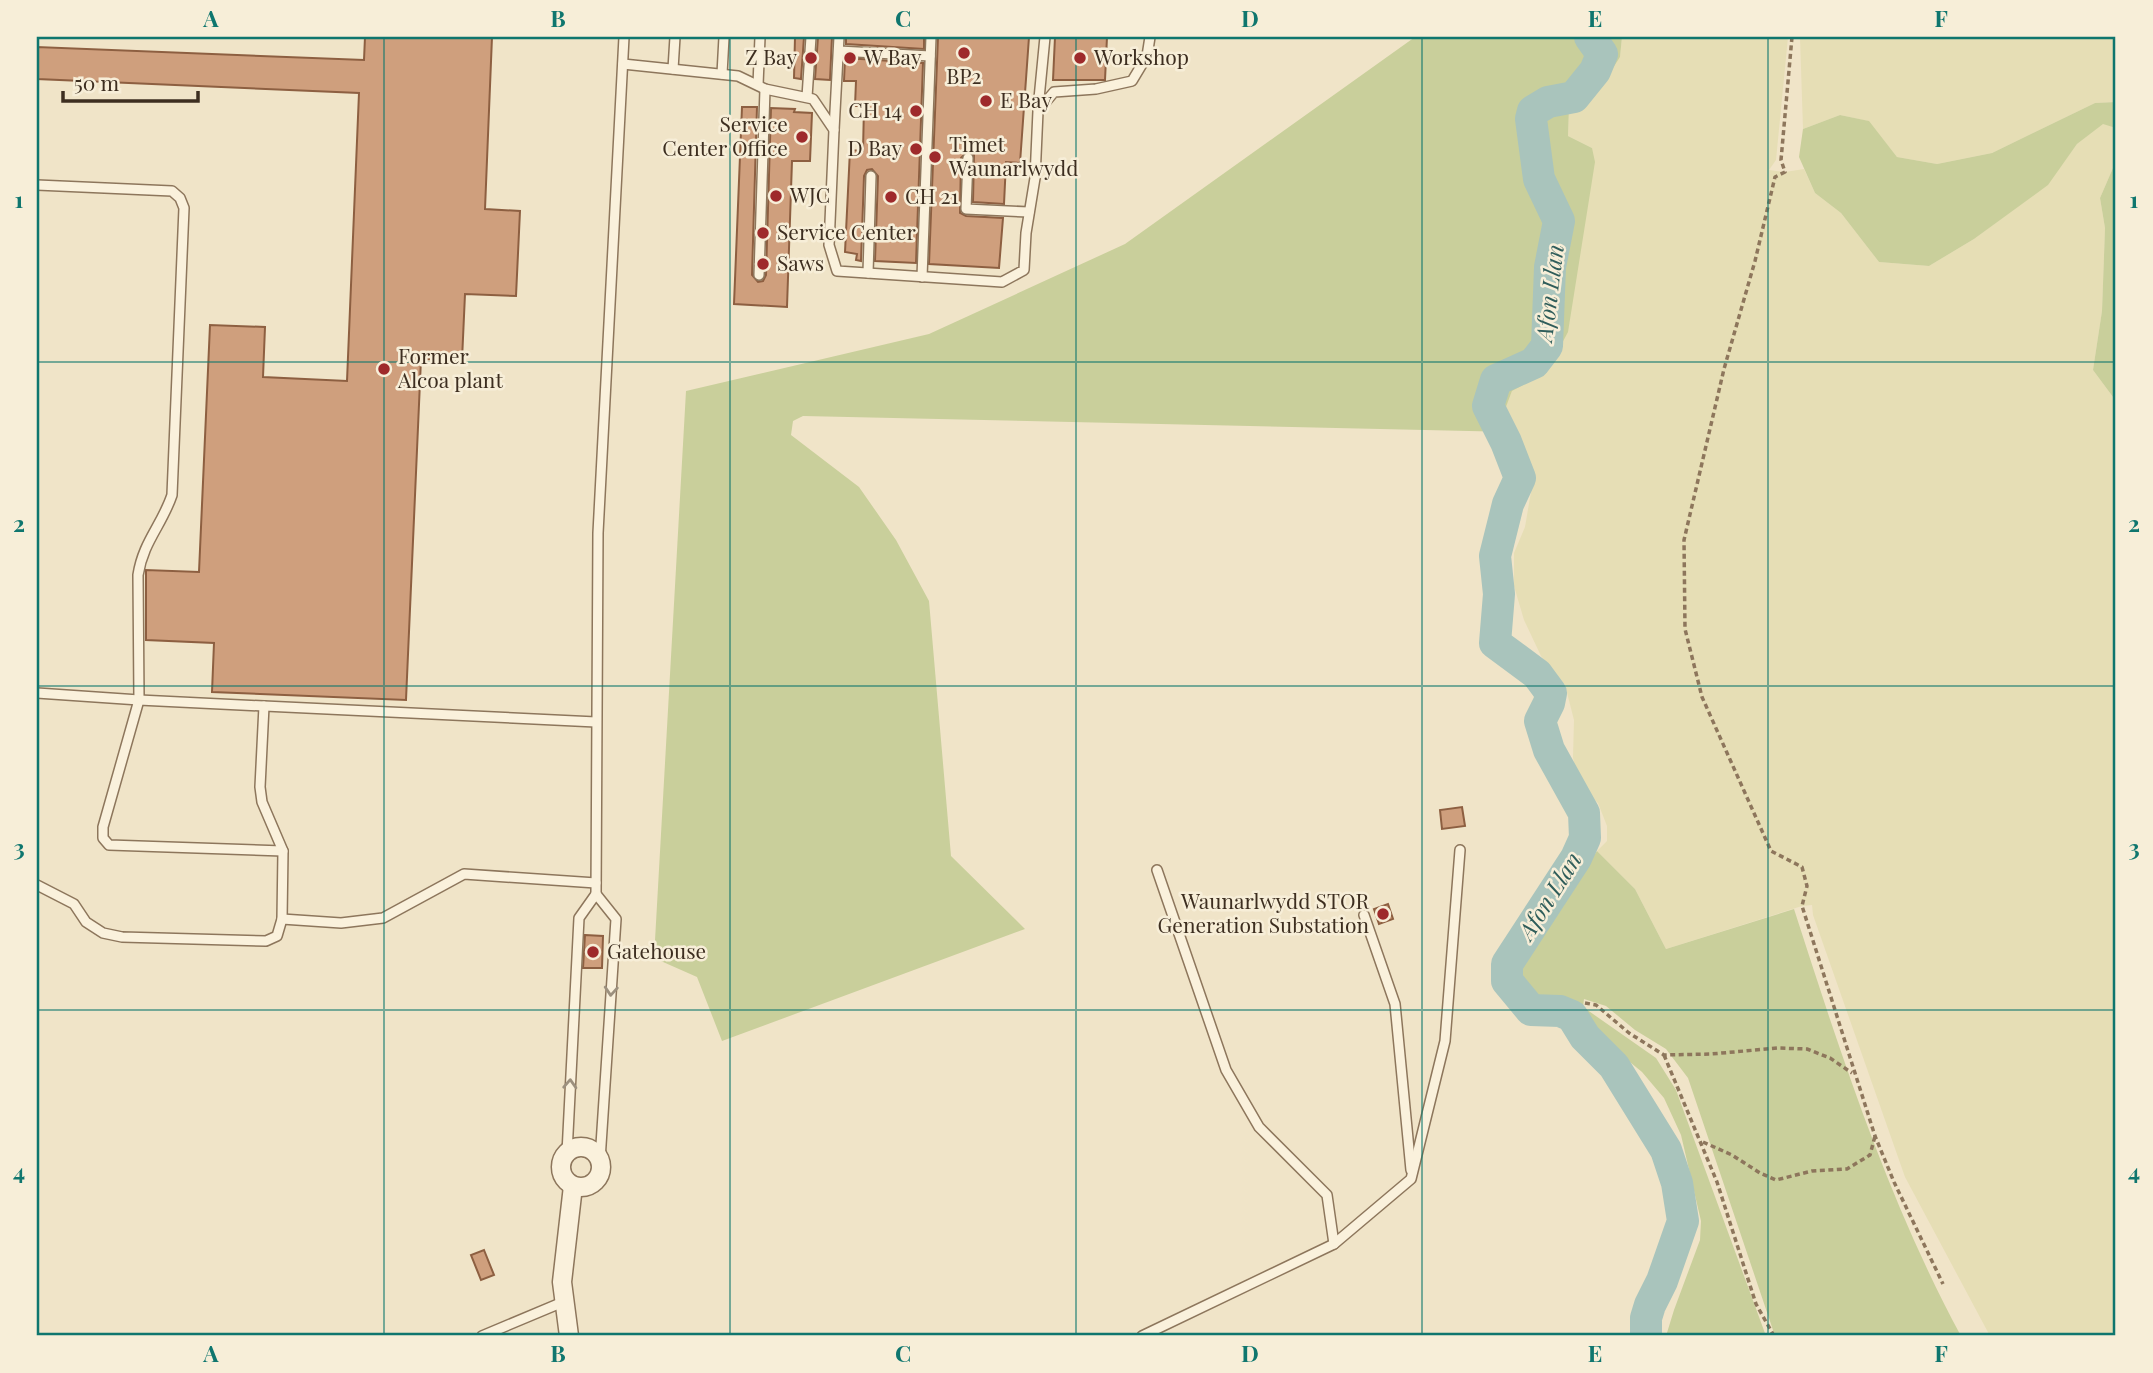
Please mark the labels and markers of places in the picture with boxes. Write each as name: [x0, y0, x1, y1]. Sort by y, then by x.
place label: Z Bay: [745, 42, 797, 70]
place label: W Bay: [863, 42, 922, 70]
place label: Workshop: [1093, 42, 1189, 70]
marker: BP2: [956, 45, 972, 61]
marker: Z Bay: [803, 50, 819, 66]
marker: W Bay: [842, 50, 858, 66]
marker: Workshop: [1072, 50, 1088, 66]
place label: BP2: [946, 61, 982, 89]
place label: E Bay: [1000, 85, 1052, 113]
marker: E Bay: [978, 93, 994, 109]
place label: CH 14: [848, 95, 902, 123]
marker: CH 14: [908, 103, 924, 119]
place label: Service Center Office: [662, 109, 788, 161]
marker: Service Center Office: [794, 129, 810, 145]
place label: Timet Waunarlwydd: [948, 129, 1079, 181]
place label: D Bay: [848, 133, 902, 161]
marker: D Bay: [908, 141, 924, 157]
marker: Timet Waunarlwydd: [927, 149, 943, 165]
place label: WJC: [789, 180, 830, 208]
place label: CH 21: [905, 181, 959, 209]
marker: WJC: [768, 188, 784, 204]
marker: CH 21: [883, 189, 899, 205]
place label: Service Center: [777, 217, 916, 245]
marker: Service Center: [755, 225, 771, 241]
place label: Saws: [777, 248, 824, 276]
marker: Saws: [755, 256, 771, 272]
place label: Former Alcoa plant: [397, 341, 503, 393]
marker: Former Alcoa plant: [376, 361, 392, 377]
place label: Waunarlwydd STOR Generation Substation: [1158, 886, 1369, 938]
marker: Waunarlwydd STOR Generation Substation: [1375, 906, 1391, 922]
place label: Gatehouse: [607, 936, 706, 964]
marker: Gatehouse: [585, 944, 601, 960]

